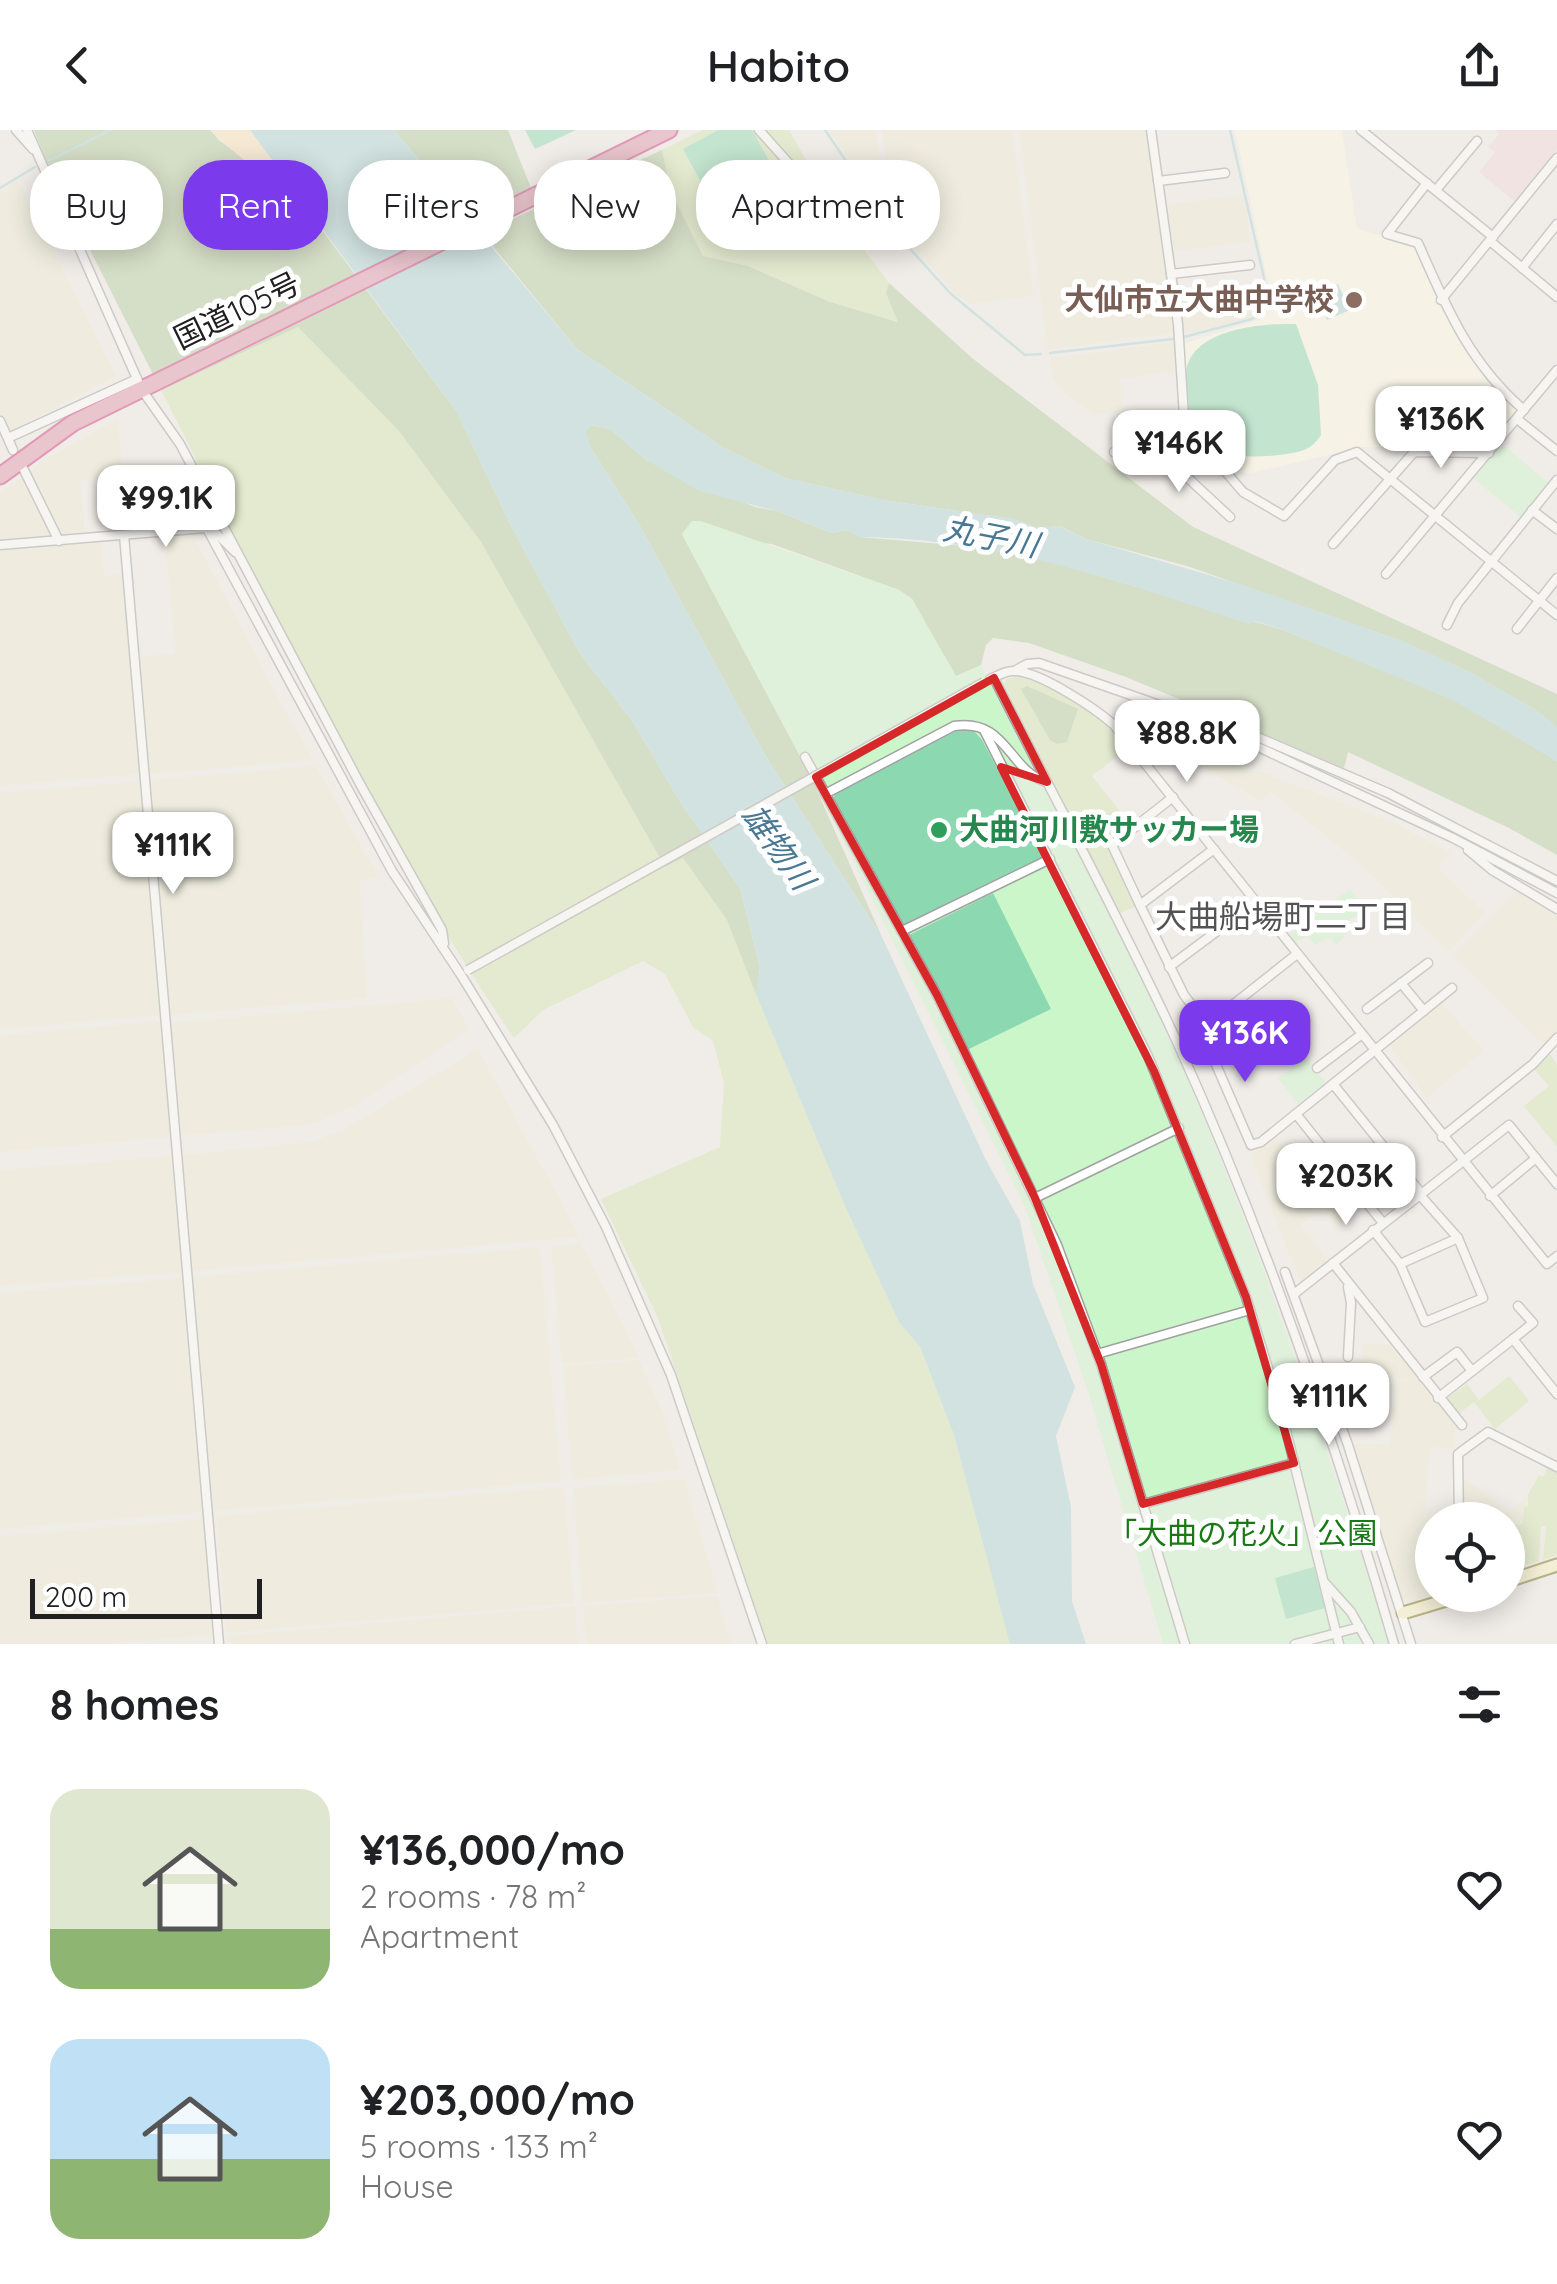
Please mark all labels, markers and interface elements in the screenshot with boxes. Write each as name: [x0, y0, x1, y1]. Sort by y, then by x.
text: Habito: [707, 37, 850, 93]
icon: back: [50, 38, 105, 93]
icon: share: [1452, 38, 1507, 93]
chip: Buy: [30, 160, 163, 250]
chip: Rent: [183, 160, 328, 250]
chip: Filters: [348, 160, 514, 250]
chip: New: [534, 160, 676, 250]
chip: Apartment: [696, 160, 940, 250]
street label: 国道105号: [167, 263, 306, 357]
place label: 大仙市立大曲中学校: [1064, 280, 1334, 318]
marker: 大仙市立大曲中学校: [1343, 289, 1365, 311]
pin: ¥136K: [1371, 386, 1511, 471]
text: ¥136K: [1397, 398, 1485, 438]
pin: ¥146K: [1109, 410, 1249, 495]
text: ¥146K: [1135, 422, 1224, 462]
pin: ¥99.1K: [85, 465, 247, 550]
text: ¥99.1K: [119, 477, 213, 517]
water label: 丸子川: [940, 507, 1045, 565]
pin: ¥88.8K: [1106, 700, 1268, 785]
text: ¥88.8K: [1137, 712, 1237, 752]
water label: 雄物川: [734, 796, 825, 899]
place label: 大曲河川敷サッカー場: [959, 810, 1259, 848]
pin: ¥111K: [103, 812, 243, 897]
marker: 大曲河川敷サッカー場: [928, 819, 950, 841]
text: ¥111K: [134, 824, 212, 864]
district label: 大曲船場町二丁目: [1155, 896, 1411, 936]
pin: ¥136K: [1175, 1000, 1315, 1085]
text: ¥136K: [1201, 1012, 1289, 1052]
pin: ¥203K: [1276, 1143, 1416, 1228]
text: ¥203K: [1298, 1155, 1394, 1195]
pin: ¥111K: [1259, 1363, 1399, 1448]
text: ¥111K: [1290, 1375, 1368, 1415]
map controls: [1415, 1502, 1525, 1612]
button: locate: [1415, 1502, 1525, 1612]
park label: 「大曲の花火」公園: [1107, 1514, 1377, 1552]
scale bar: [30, 1574, 262, 1618]
text: 200 m: [45, 1579, 127, 1614]
icon: filters: [1452, 1677, 1507, 1732]
text: 8 homes: [50, 1678, 219, 1731]
text: ¥136,000/mo: [360, 1823, 625, 1876]
icon: home: [130, 1829, 250, 1949]
icon: heart: [1452, 1862, 1507, 1917]
text: 2 rooms · 78 m²: [360, 1876, 586, 1916]
text: Apartment: [360, 1916, 519, 1956]
text: ¥203,000/mo: [360, 2073, 635, 2126]
icon: home: [130, 2079, 250, 2199]
icon: heart: [1452, 2112, 1507, 2167]
text: 5 rooms · 133 m²: [360, 2126, 598, 2166]
text: House: [360, 2166, 454, 2206]

